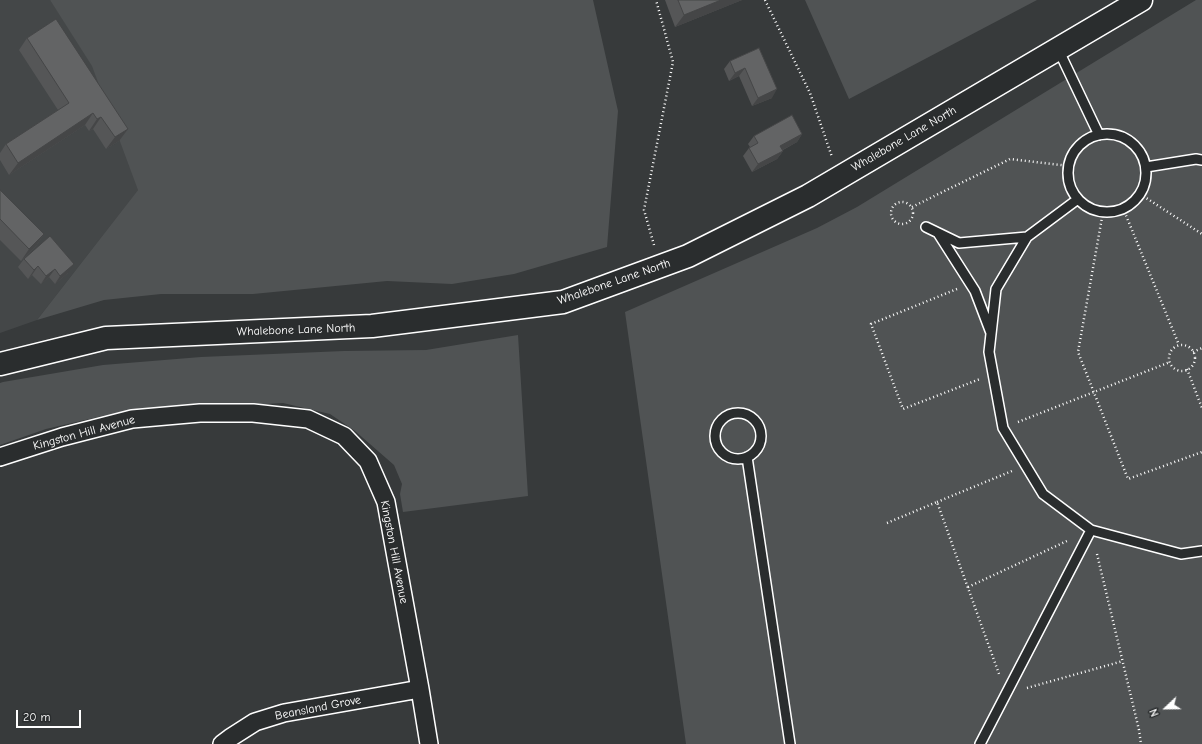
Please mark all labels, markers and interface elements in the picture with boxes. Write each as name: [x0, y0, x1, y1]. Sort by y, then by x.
street label: Whalebone Lane North: [849, 103, 959, 175]
street label: Whalebone Lane North: [556, 256, 672, 308]
street label: Whalebone Lane North: [236, 321, 356, 339]
street label: Kingston Hill Avenue: [32, 412, 136, 454]
street label: Kingston Hill Avenue: [377, 499, 411, 605]
north arrow: [1146, 688, 1186, 728]
street label: Beansland Grove: [274, 693, 362, 723]
scale bar: [18, 702, 83, 728]
text: N: [1147, 707, 1162, 718]
text: 20 m: [23, 710, 51, 724]

